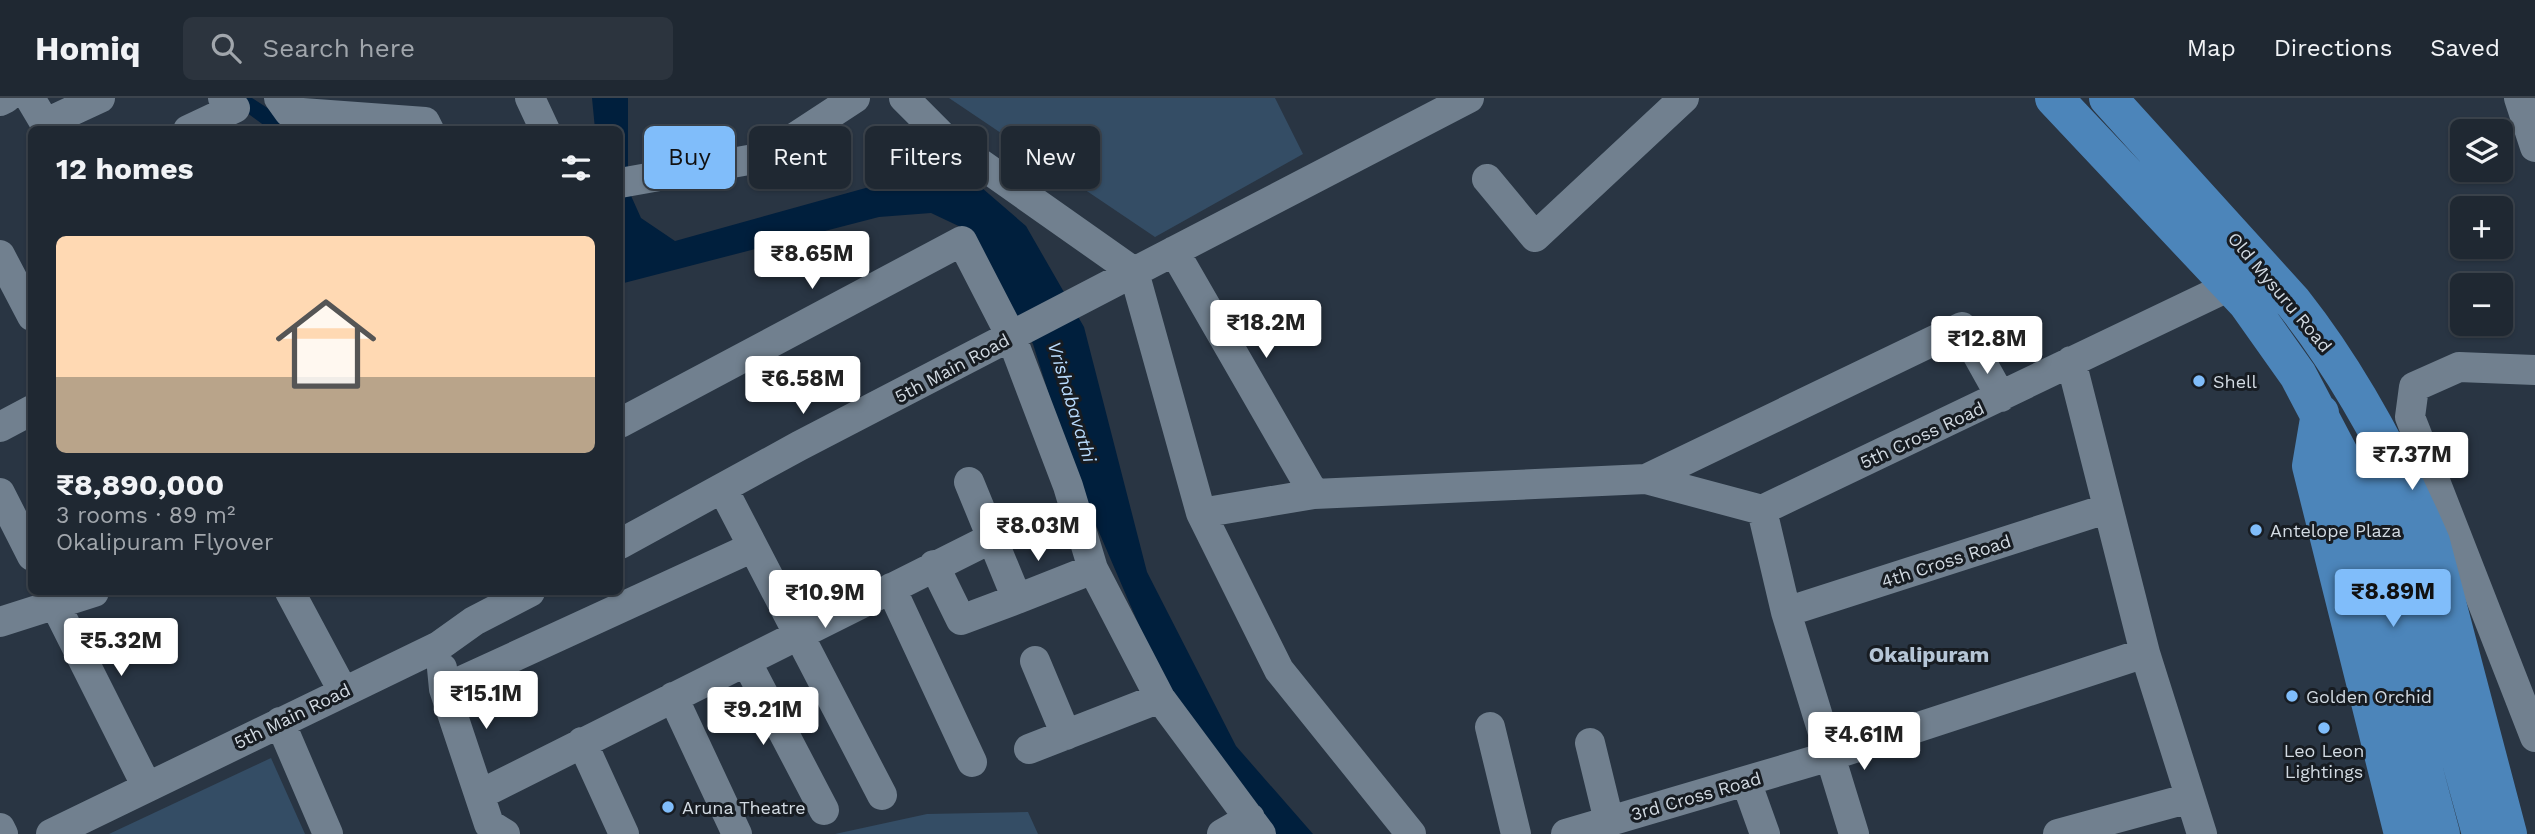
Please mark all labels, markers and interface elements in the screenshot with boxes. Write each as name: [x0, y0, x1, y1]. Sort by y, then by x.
search box: [183, 17, 673, 80]
text: Homiq: [35, 29, 141, 68]
icon: search: [207, 29, 245, 67]
text: Search here: [263, 33, 415, 63]
text: Map: [2187, 34, 2236, 62]
text: Directions: [2274, 34, 2392, 62]
text: Saved: [2430, 34, 2500, 62]
map controls: [2450, 119, 2513, 336]
button: layers: [2450, 119, 2513, 182]
chip: Buy: [644, 126, 735, 189]
chip: Rent: [749, 126, 851, 189]
chip: Filters: [865, 126, 987, 189]
chip: New: [1001, 126, 1100, 189]
icon: filters: [557, 149, 595, 187]
text: 12 homes: [56, 151, 194, 186]
button: +: [2450, 196, 2513, 259]
street label: Old Mysuru Road: [2224, 228, 2336, 356]
pin: ₹8.65M: [755, 232, 869, 291]
text: ₹8.65M: [770, 240, 854, 267]
button: −: [2450, 273, 2513, 336]
icon: home: [263, 281, 389, 407]
pin: ₹18.2M: [1209, 300, 1323, 360]
text: ₹18.2M: [1226, 309, 1306, 336]
pin: ₹12.8M: [1930, 316, 2044, 376]
text: ₹12.8M: [1947, 325, 2027, 352]
street label: 5th Main Road: [891, 329, 1013, 407]
water label: Vrishabavathi: [1043, 339, 1102, 466]
pin: ₹6.58M: [746, 356, 860, 416]
text: ₹6.58M: [761, 365, 845, 392]
place label: Shell: [2213, 371, 2258, 392]
marker: Shell: [2191, 373, 2207, 389]
street label: 5th Cross Road: [1857, 397, 1987, 473]
pin: ₹7.37M: [2355, 432, 2469, 492]
text: ₹7.37M: [2372, 441, 2452, 468]
text: ₹8,890,000: [56, 467, 224, 502]
text: 3 rooms · 89 m²: [56, 502, 235, 529]
pin: ₹8.03M: [981, 504, 1095, 563]
text: ₹8.03M: [996, 512, 1080, 539]
place label: Antelope Plaza: [2270, 520, 2401, 541]
marker: Antelope Plaza: [2248, 522, 2264, 538]
text: Okalipuram Flyover: [56, 529, 273, 556]
street label: 4th Cross Road: [1879, 530, 2013, 592]
pin: ₹10.9M: [768, 570, 882, 630]
pin: ₹8.89M: [2336, 570, 2450, 629]
text: ₹8.89M: [2351, 578, 2435, 605]
text: ₹10.9M: [785, 579, 865, 606]
pin: ₹5.32M: [64, 618, 178, 678]
text: ₹5.32M: [80, 627, 162, 654]
district label: Okalipuram: [1869, 642, 1989, 667]
pin: ₹15.1M: [429, 672, 543, 731]
street label: 5th Main Road: [230, 679, 354, 753]
text: ₹15.1M: [450, 680, 522, 707]
place label: Golden Orchid: [2306, 686, 2432, 707]
pin: ₹9.21M: [706, 688, 820, 747]
marker: Golden Orchid: [2284, 688, 2300, 704]
text: ₹9.21M: [723, 696, 803, 723]
pin: ₹4.61M: [1807, 712, 1921, 772]
marker: Leo Leon Lightings: [2316, 720, 2332, 736]
text: ₹4.61M: [1824, 721, 1904, 748]
place label: Leo Leon Lightings: [2284, 740, 2364, 782]
street label: 3rd Cross Road: [1629, 767, 1763, 825]
place label: Aruna Theatre: [682, 797, 806, 818]
marker: Aruna Theatre: [660, 799, 676, 815]

